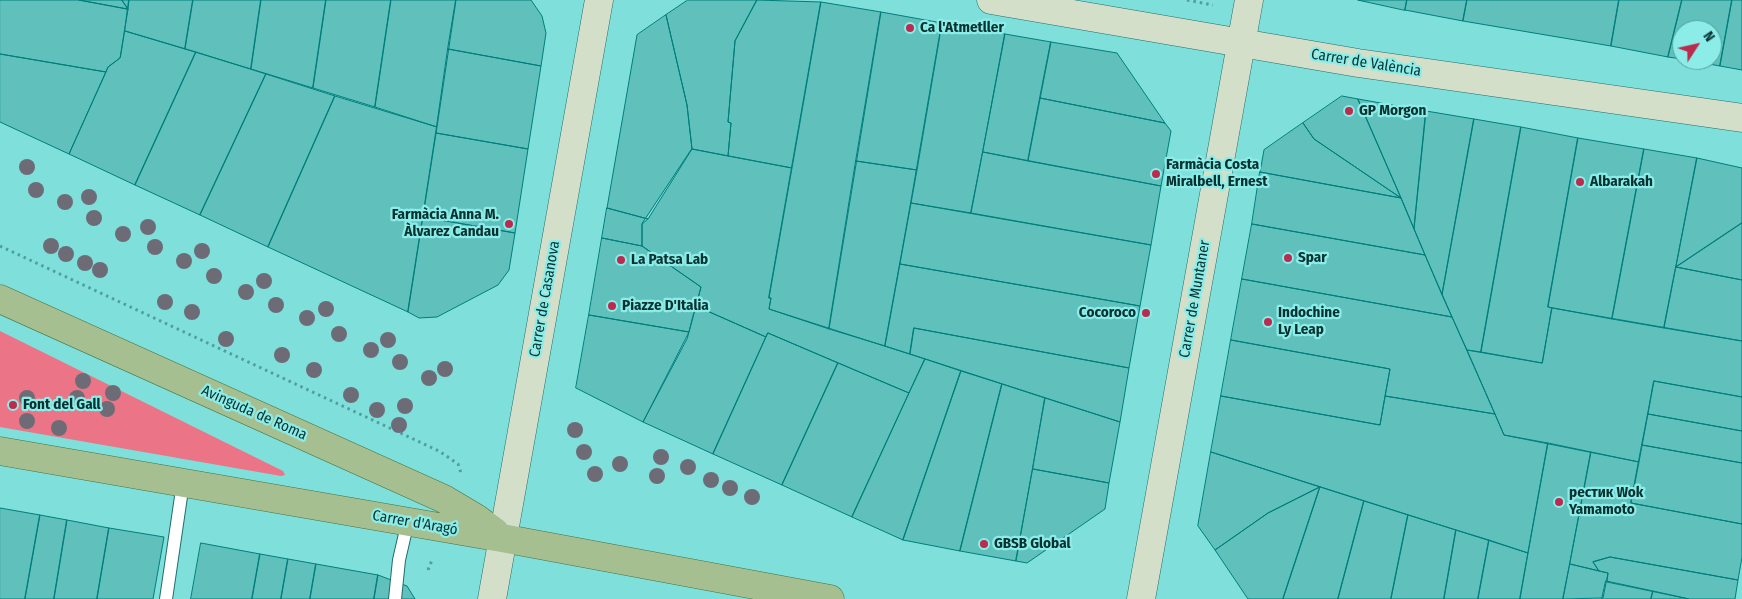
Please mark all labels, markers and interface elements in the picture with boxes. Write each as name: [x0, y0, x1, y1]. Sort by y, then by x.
place label: Ca l'Atmetller: [920, 19, 1004, 37]
north arrow: [1672, 20, 1722, 70]
marker: Ca l'Atmetller: [904, 22, 916, 34]
text: N: [1700, 28, 1718, 45]
street label: Carrer de València: [1310, 45, 1422, 81]
place label: GP Morgon: [1359, 102, 1426, 120]
marker: GP Morgon: [1343, 105, 1355, 117]
place label: Farmàcia Costa Miralbell, Ernest: [1166, 156, 1267, 191]
marker: Farmàcia Costa Miralbell, Ernest: [1150, 168, 1162, 180]
place label: Albarakah: [1590, 173, 1653, 191]
marker: Albarakah: [1574, 176, 1586, 188]
place label: Farmàcia Anna M. Àlvarez Candau: [392, 206, 499, 241]
marker: Farmàcia Anna M. Àlvarez Candau: [503, 218, 515, 230]
street label: Carrer de Casanova: [526, 239, 564, 359]
street label: Carrer de Muntaner: [1176, 239, 1214, 359]
place label: Spar: [1298, 249, 1327, 267]
place label: La Patsa Lab: [631, 251, 708, 269]
marker: Spar: [1282, 252, 1294, 264]
marker: La Patsa Lab: [615, 254, 627, 266]
place label: Piazze D'Italia: [622, 297, 709, 315]
marker: Piazze D'Italia: [606, 300, 618, 312]
place label: Cocoroco: [1079, 304, 1136, 322]
place label: Indochine Ly Leap: [1278, 304, 1340, 339]
marker: Cocoroco: [1140, 307, 1152, 319]
marker: Indochine Ly Leap: [1262, 316, 1274, 328]
street label: Avinguda de Roma: [198, 382, 310, 444]
place label: Font del Gall: [23, 396, 101, 414]
marker: Font del Gall: [7, 399, 19, 411]
place label: рестик Wok Yamamoto: [1569, 484, 1643, 519]
marker: рестик Wok Yamamoto: [1553, 496, 1565, 508]
street label: Carrer d'Aragó: [371, 507, 459, 539]
place label: GBSB Global: [994, 535, 1071, 553]
marker: GBSB Global: [978, 538, 990, 550]

